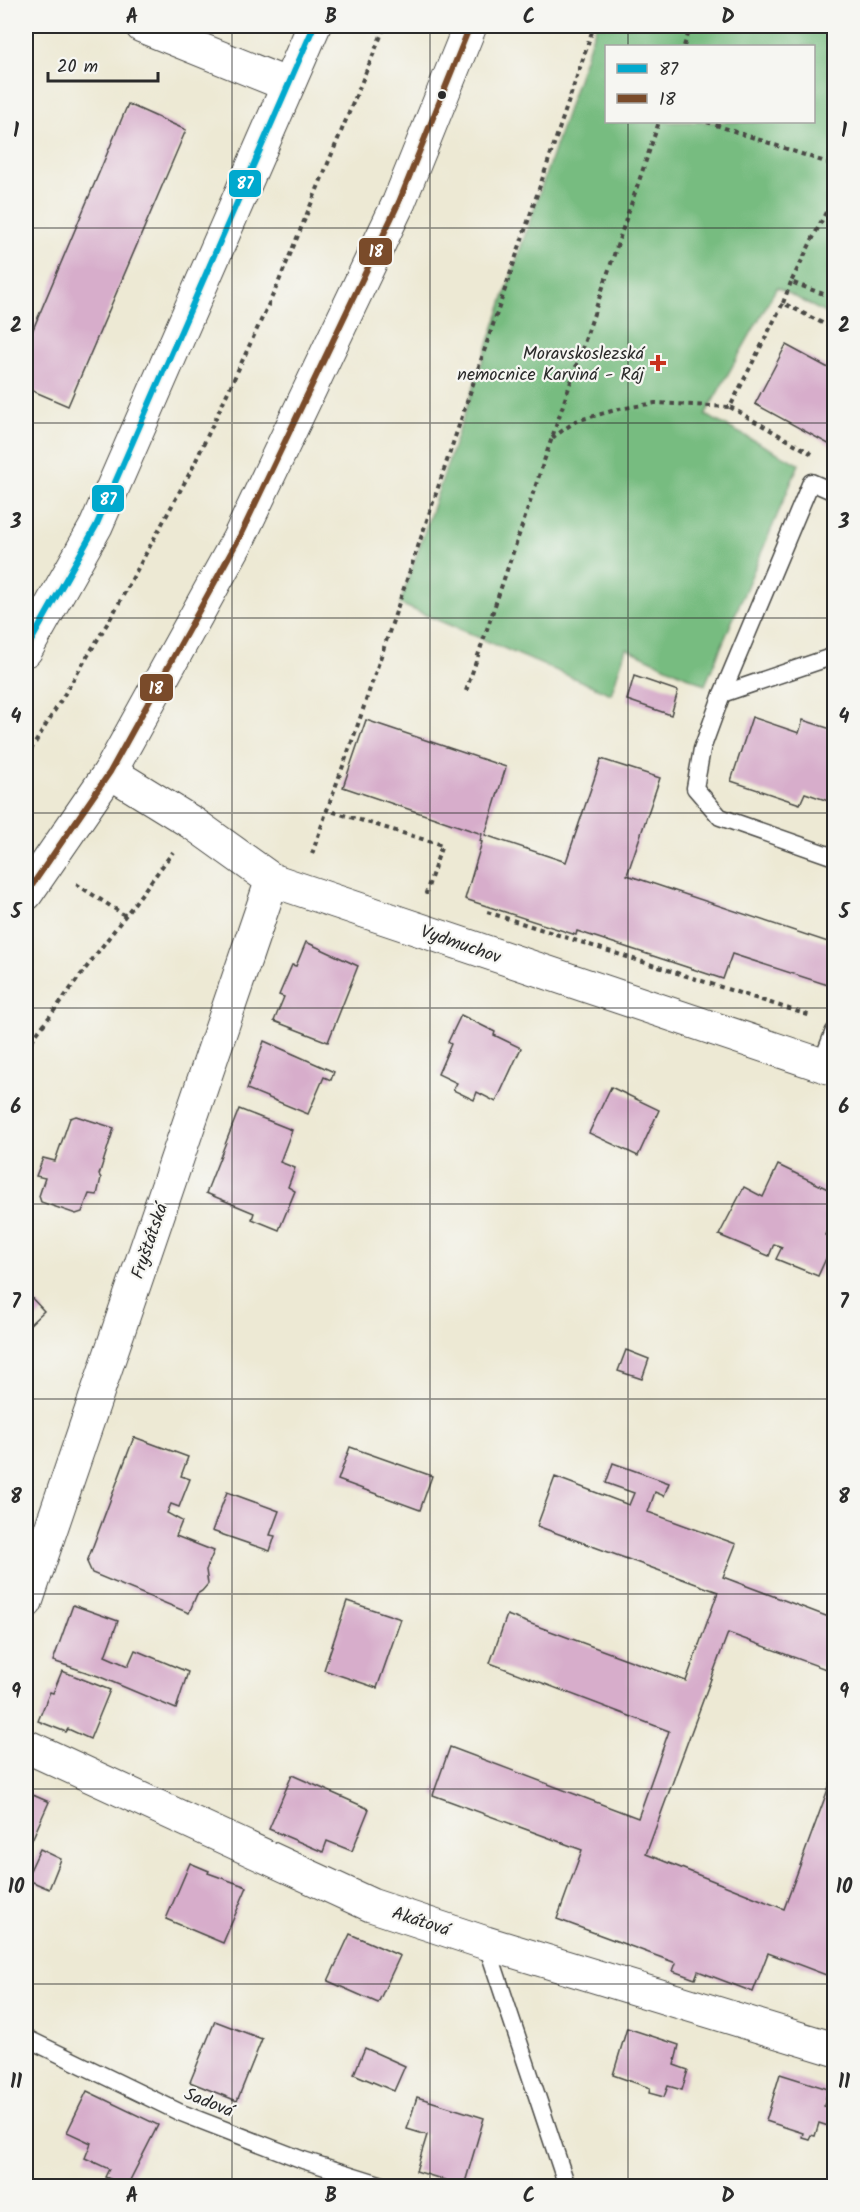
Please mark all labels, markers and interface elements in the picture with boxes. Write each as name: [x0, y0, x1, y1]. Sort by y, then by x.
text: A: [126, 2, 138, 34]
text: B: [325, 2, 337, 34]
text: C: [523, 2, 535, 34]
text: D: [721, 2, 735, 34]
scale bar: [48, 45, 158, 83]
legend: [605, 45, 815, 123]
text: 20 m: [57, 53, 98, 82]
text: 87: [659, 56, 679, 85]
text: 18: [659, 86, 676, 115]
unlabelled marker: [436, 89, 448, 101]
text: 1: [13, 116, 19, 148]
text: 1: [841, 116, 847, 148]
line badge: 87: [228, 169, 262, 198]
text: 87: [237, 172, 254, 197]
line badge: 18: [358, 237, 393, 266]
text: 18: [369, 240, 384, 265]
text: 2: [10, 311, 22, 343]
text: 2: [838, 311, 850, 343]
place label: Moravskoslezská nemocnice Karviná - Ráj: [457, 340, 645, 390]
marker: Moravskoslezská nemocnice Karviná - Ráj: [649, 354, 667, 372]
line badge: 87: [91, 484, 125, 513]
text: 87: [100, 488, 117, 513]
text: 3: [10, 507, 22, 539]
text: 3: [838, 507, 850, 539]
line badge: 18: [139, 673, 174, 702]
text: 18: [149, 677, 164, 702]
text: 4: [11, 702, 22, 734]
text: 4: [839, 702, 850, 734]
text: 5: [10, 897, 23, 929]
text: 5: [838, 897, 851, 929]
street label: Vydmuchov: [416, 918, 505, 973]
text: 6: [11, 1092, 22, 1124]
text: 6: [839, 1092, 850, 1124]
street label: Fryštátská: [124, 1198, 177, 1283]
text: 7: [11, 1287, 21, 1319]
text: 7: [839, 1287, 849, 1319]
text: 8: [10, 1482, 22, 1514]
text: 8: [838, 1482, 850, 1514]
text: 9: [11, 1677, 21, 1709]
text: 9: [839, 1677, 849, 1709]
text: 10: [8, 1872, 25, 1904]
text: 10: [836, 1872, 853, 1904]
street label: Akátová: [388, 1900, 455, 1946]
text: 11: [10, 2067, 22, 2099]
text: 11: [838, 2067, 850, 2099]
street label: Sadová: [179, 2080, 239, 2127]
text: A: [126, 2181, 138, 2212]
text: B: [325, 2181, 337, 2212]
text: C: [523, 2181, 535, 2212]
text: D: [721, 2181, 735, 2212]

